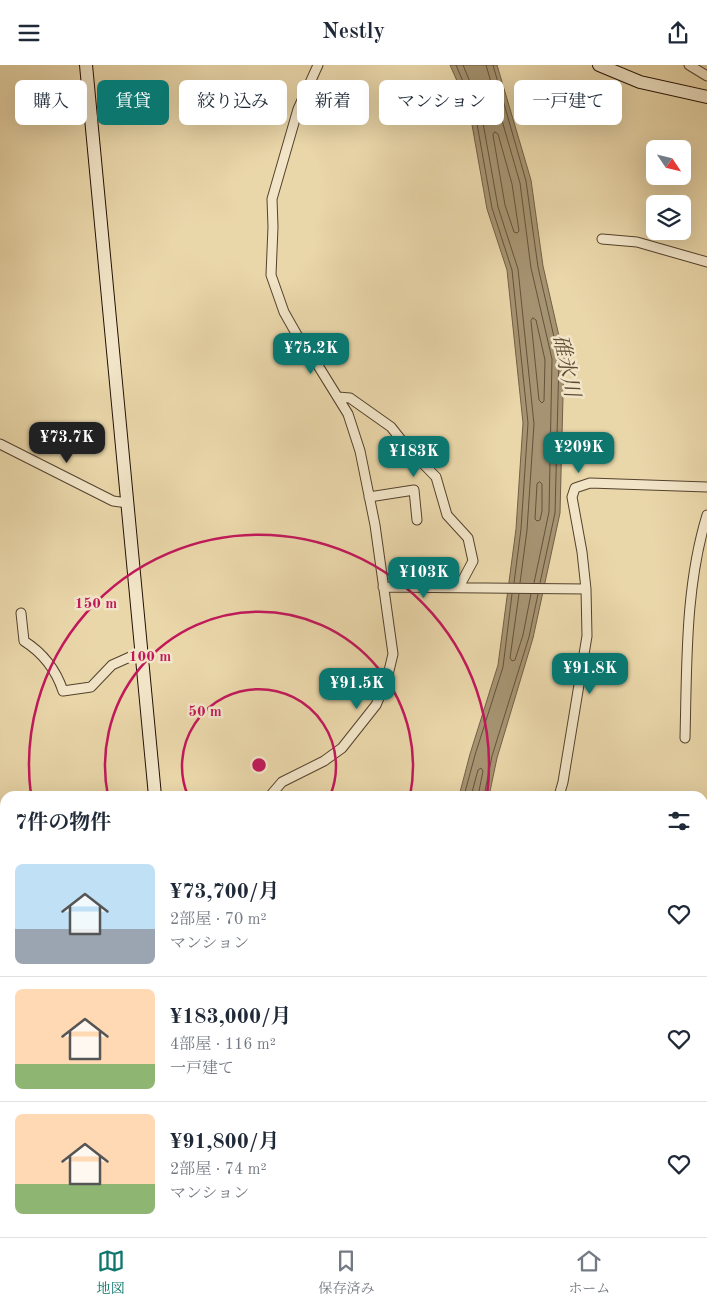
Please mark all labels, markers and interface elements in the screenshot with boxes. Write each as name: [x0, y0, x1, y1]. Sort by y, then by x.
icon: menu: [15, 19, 43, 47]
icon: share: [664, 19, 692, 47]
text: Nestly: [322, 21, 385, 43]
chip: 購入: [15, 80, 87, 125]
chip: 賃貸: [97, 80, 169, 125]
chip: 絞り込み: [179, 80, 287, 125]
chip: 新着: [297, 80, 369, 125]
chip: マンション: [379, 80, 504, 125]
chip: 一戸建て: [514, 80, 622, 125]
north arrow: [646, 140, 691, 185]
map controls: [646, 140, 691, 240]
button: layers: [646, 195, 691, 240]
pin: ¥75.2K: [270, 333, 352, 375]
water label: 碓氷川: [548, 333, 584, 401]
text: ¥75.2K: [284, 341, 338, 357]
pin: ¥73.7K: [26, 421, 108, 464]
text: ¥73.7K: [40, 430, 94, 446]
pin: ¥209K: [544, 431, 614, 474]
pin: ¥183K: [379, 435, 449, 478]
text: ¥209K: [554, 440, 604, 456]
text: ¥183K: [389, 444, 439, 460]
pin: ¥103K: [389, 557, 459, 599]
text: ¥103K: [399, 565, 449, 581]
text: 150 m: [75, 597, 117, 612]
text: 100 m: [129, 650, 171, 665]
pin: ¥91.8K: [549, 653, 631, 695]
text: ¥91.8K: [563, 661, 617, 677]
pin: ¥91.5K: [316, 667, 398, 710]
text: ¥91.5K: [330, 676, 384, 692]
text: 50 m: [188, 705, 222, 720]
centre of rings: [250, 756, 268, 774]
icon: filters: [665, 807, 693, 835]
text: 7件の物件: [15, 813, 111, 834]
text: ¥73,700/月: [170, 882, 279, 903]
icon: home: [55, 884, 115, 944]
icon: heart: [665, 900, 693, 928]
text: 2部屋 · 70 m²: [170, 912, 267, 928]
text: マンション: [170, 936, 249, 952]
text: ¥183,000/月: [170, 1007, 292, 1028]
icon: home: [55, 1009, 115, 1069]
icon: heart: [665, 1025, 693, 1053]
text: 4部屋 · 116 m²: [170, 1037, 276, 1053]
text: 一戸建て: [170, 1061, 234, 1077]
text: ¥91,800/月: [170, 1132, 279, 1153]
icon: home: [55, 1134, 115, 1194]
icon: heart: [665, 1150, 693, 1178]
text: 2部屋 · 74 m²: [170, 1162, 267, 1178]
text: マンション: [170, 1186, 249, 1202]
tab: 地図: [97, 1247, 125, 1298]
tab: 保存済み: [318, 1247, 374, 1298]
tab: ホーム: [568, 1247, 610, 1298]

